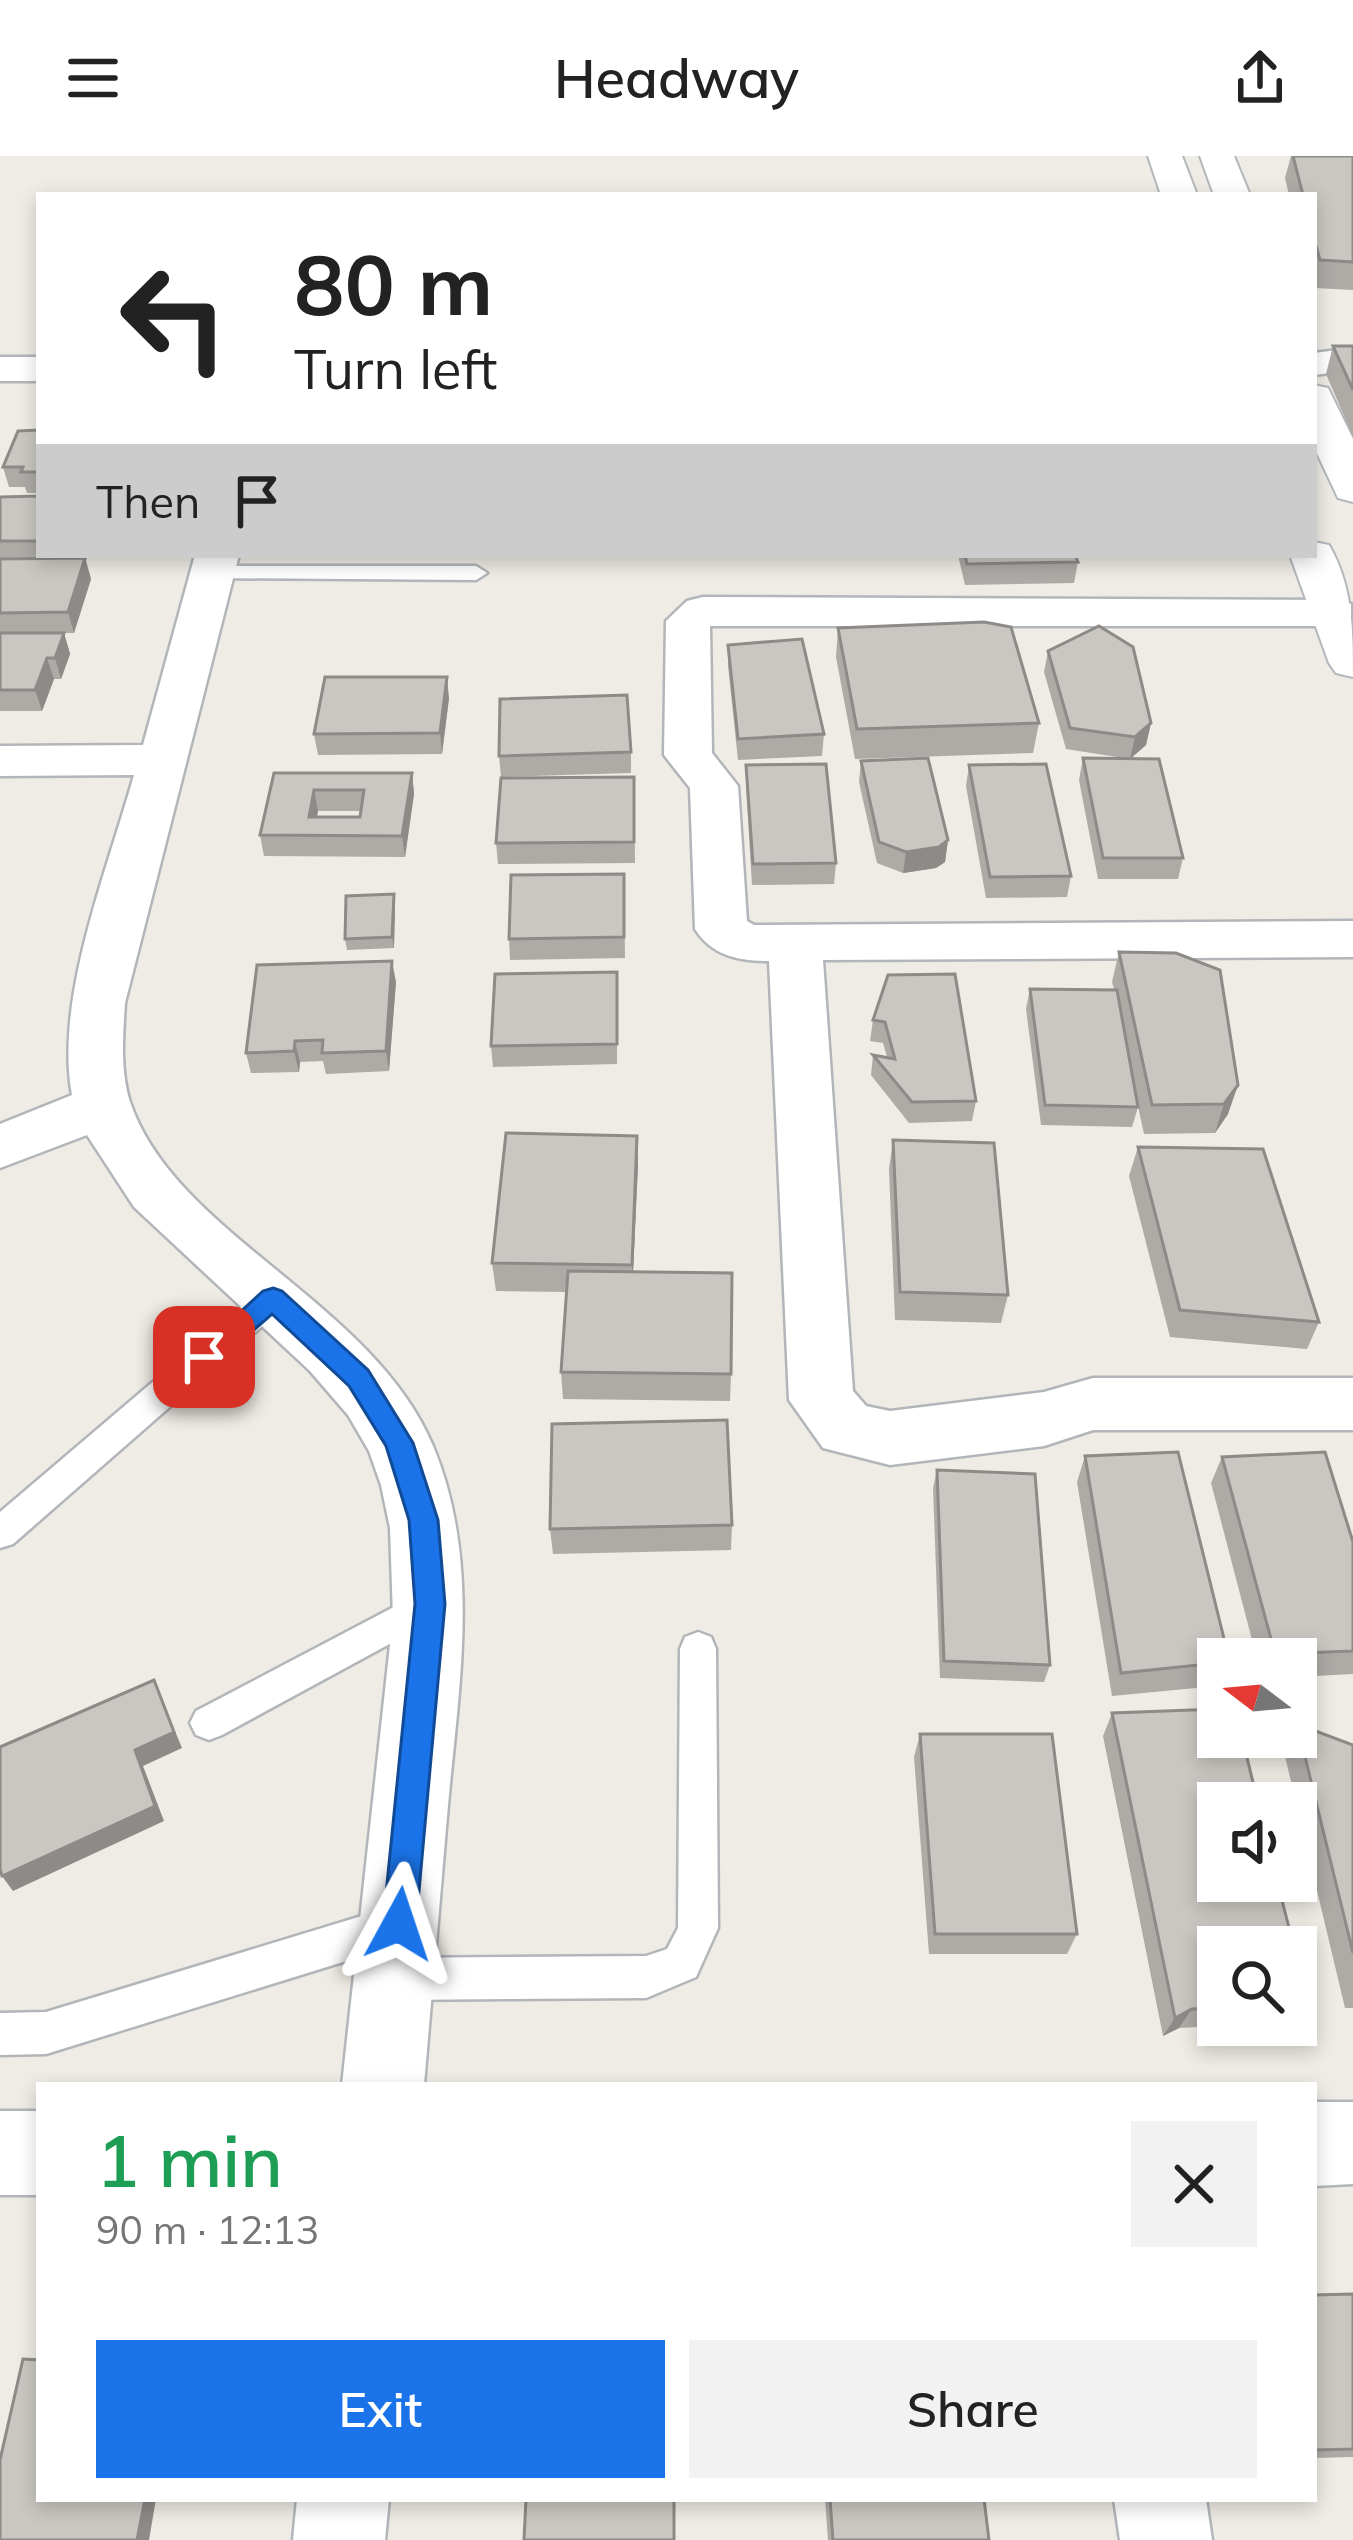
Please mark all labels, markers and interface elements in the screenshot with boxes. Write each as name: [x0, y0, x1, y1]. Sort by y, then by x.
text: Headway: [554, 44, 799, 112]
icon: menu: [60, 45, 126, 111]
icon: share: [1227, 45, 1293, 111]
text: 80 m: [294, 231, 493, 336]
icon: left: [96, 240, 252, 396]
text: Turn left: [294, 335, 497, 403]
icon: arrive: [224, 468, 290, 534]
text: Then: [96, 473, 200, 529]
pin: [153, 1306, 255, 1408]
icon: arrive: [171, 1324, 237, 1390]
north arrow: [1197, 1638, 1317, 1758]
map controls: [1197, 1638, 1317, 2046]
button: sound: [1197, 1782, 1317, 1902]
position arrow: [336, 1861, 462, 1987]
button: search: [1197, 1926, 1317, 2046]
text: 1 min: [96, 2115, 283, 2205]
button: close: [1131, 2121, 1257, 2247]
text: 90 m · 12:13: [96, 2205, 319, 2254]
button: Exit: [96, 2340, 665, 2478]
button: Share: [689, 2340, 1257, 2478]

